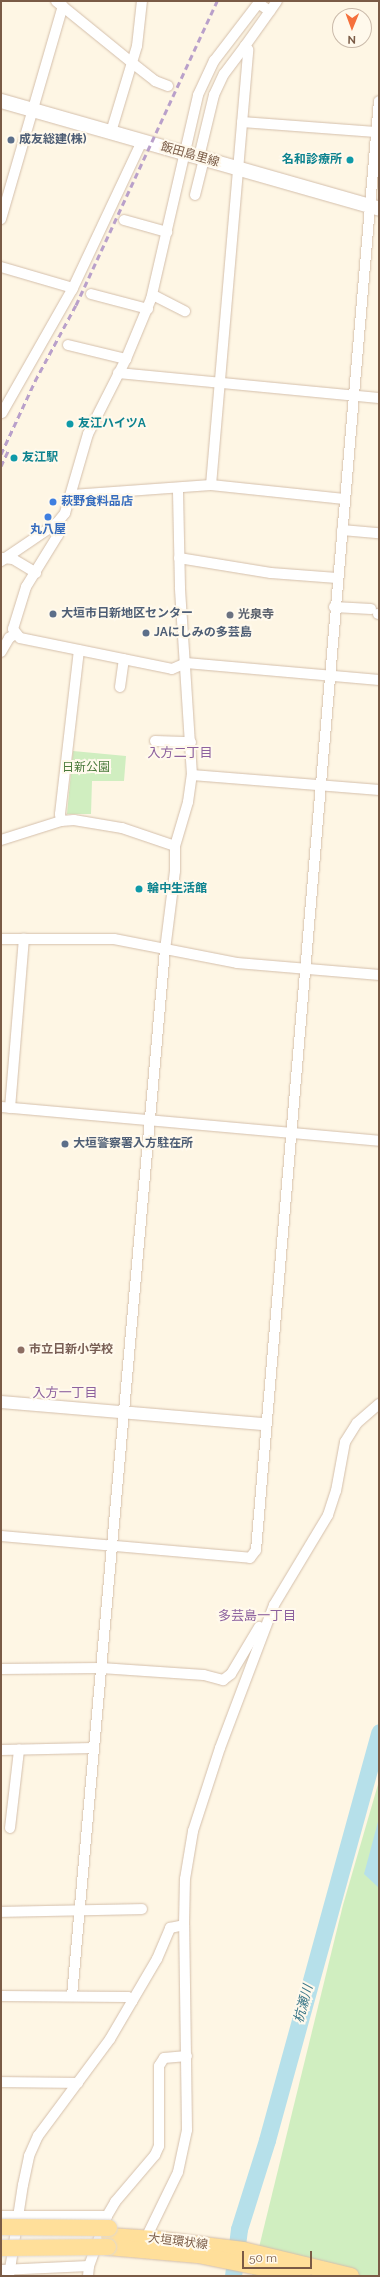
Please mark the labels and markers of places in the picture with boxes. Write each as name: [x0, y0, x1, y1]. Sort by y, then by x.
place label: 成友総建(株): [19, 133, 86, 147]
marker: 成友総建(株): [6, 135, 16, 145]
place label: 名和診療所: [282, 153, 342, 167]
marker: 名和診療所: [345, 155, 355, 165]
place label: 友江ハイツA: [78, 417, 146, 431]
marker: 友江ハイツA: [65, 419, 75, 429]
place label: 友江駅: [22, 451, 58, 465]
marker: 友江駅: [9, 453, 19, 463]
place label: 萩野食料品店: [61, 495, 133, 509]
marker: 萩野食料品店: [48, 497, 58, 507]
marker: 丸八屋: [43, 512, 53, 522]
place label: 丸八屋: [30, 523, 66, 537]
place label: 大垣市日新地区センター: [61, 607, 193, 621]
place label: 光泉寺: [238, 608, 274, 622]
marker: 大垣市日新地区センター: [48, 609, 58, 619]
marker: 光泉寺: [225, 610, 235, 620]
place label: JAにしみの多芸島: [154, 626, 252, 640]
marker: JAにしみの多芸島: [141, 628, 151, 638]
place label: 輪中生活館: [147, 882, 207, 896]
marker: 輪中生活館: [134, 884, 144, 894]
place label: 大垣警察署入方駐在所: [73, 1137, 193, 1151]
marker: 大垣警察署入方駐在所: [60, 1139, 70, 1149]
place label: 市立日新小学校: [29, 1343, 113, 1357]
marker: 市立日新小学校: [16, 1345, 26, 1355]

